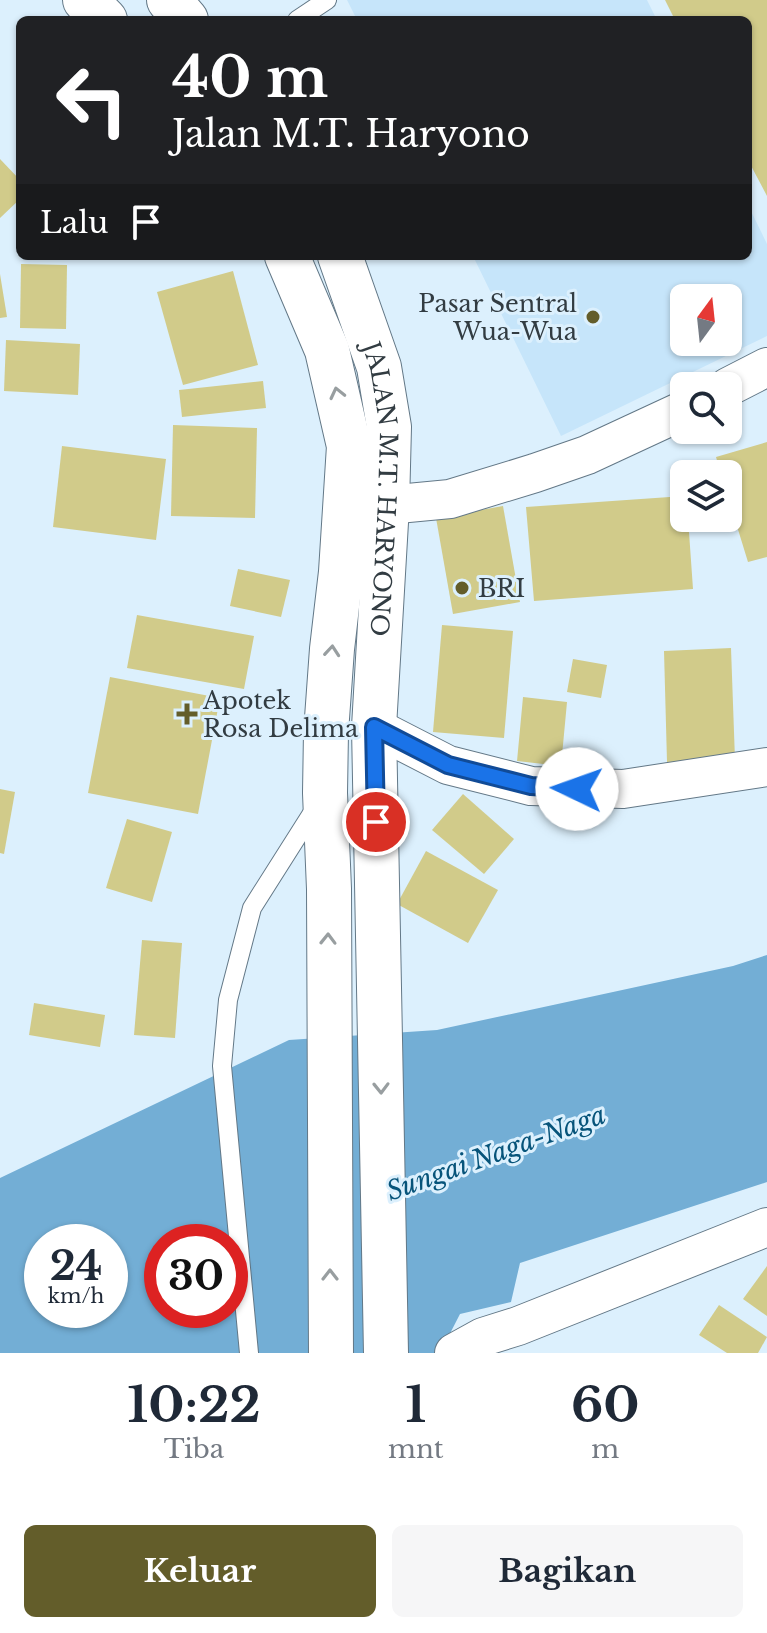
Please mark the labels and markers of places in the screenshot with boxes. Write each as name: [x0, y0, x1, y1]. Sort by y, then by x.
place label: Pasar Sentral Wua-Wua: [418, 289, 578, 346]
marker: Pasar Sentral Wua-Wua: [584, 308, 602, 326]
place label: BRI: [478, 574, 525, 603]
marker: BRI: [453, 579, 471, 597]
place label: Apotek Rosa Delima: [202, 686, 359, 743]
marker: Apotek Rosa Delima: [178, 705, 196, 723]
pin: [342, 788, 410, 856]

